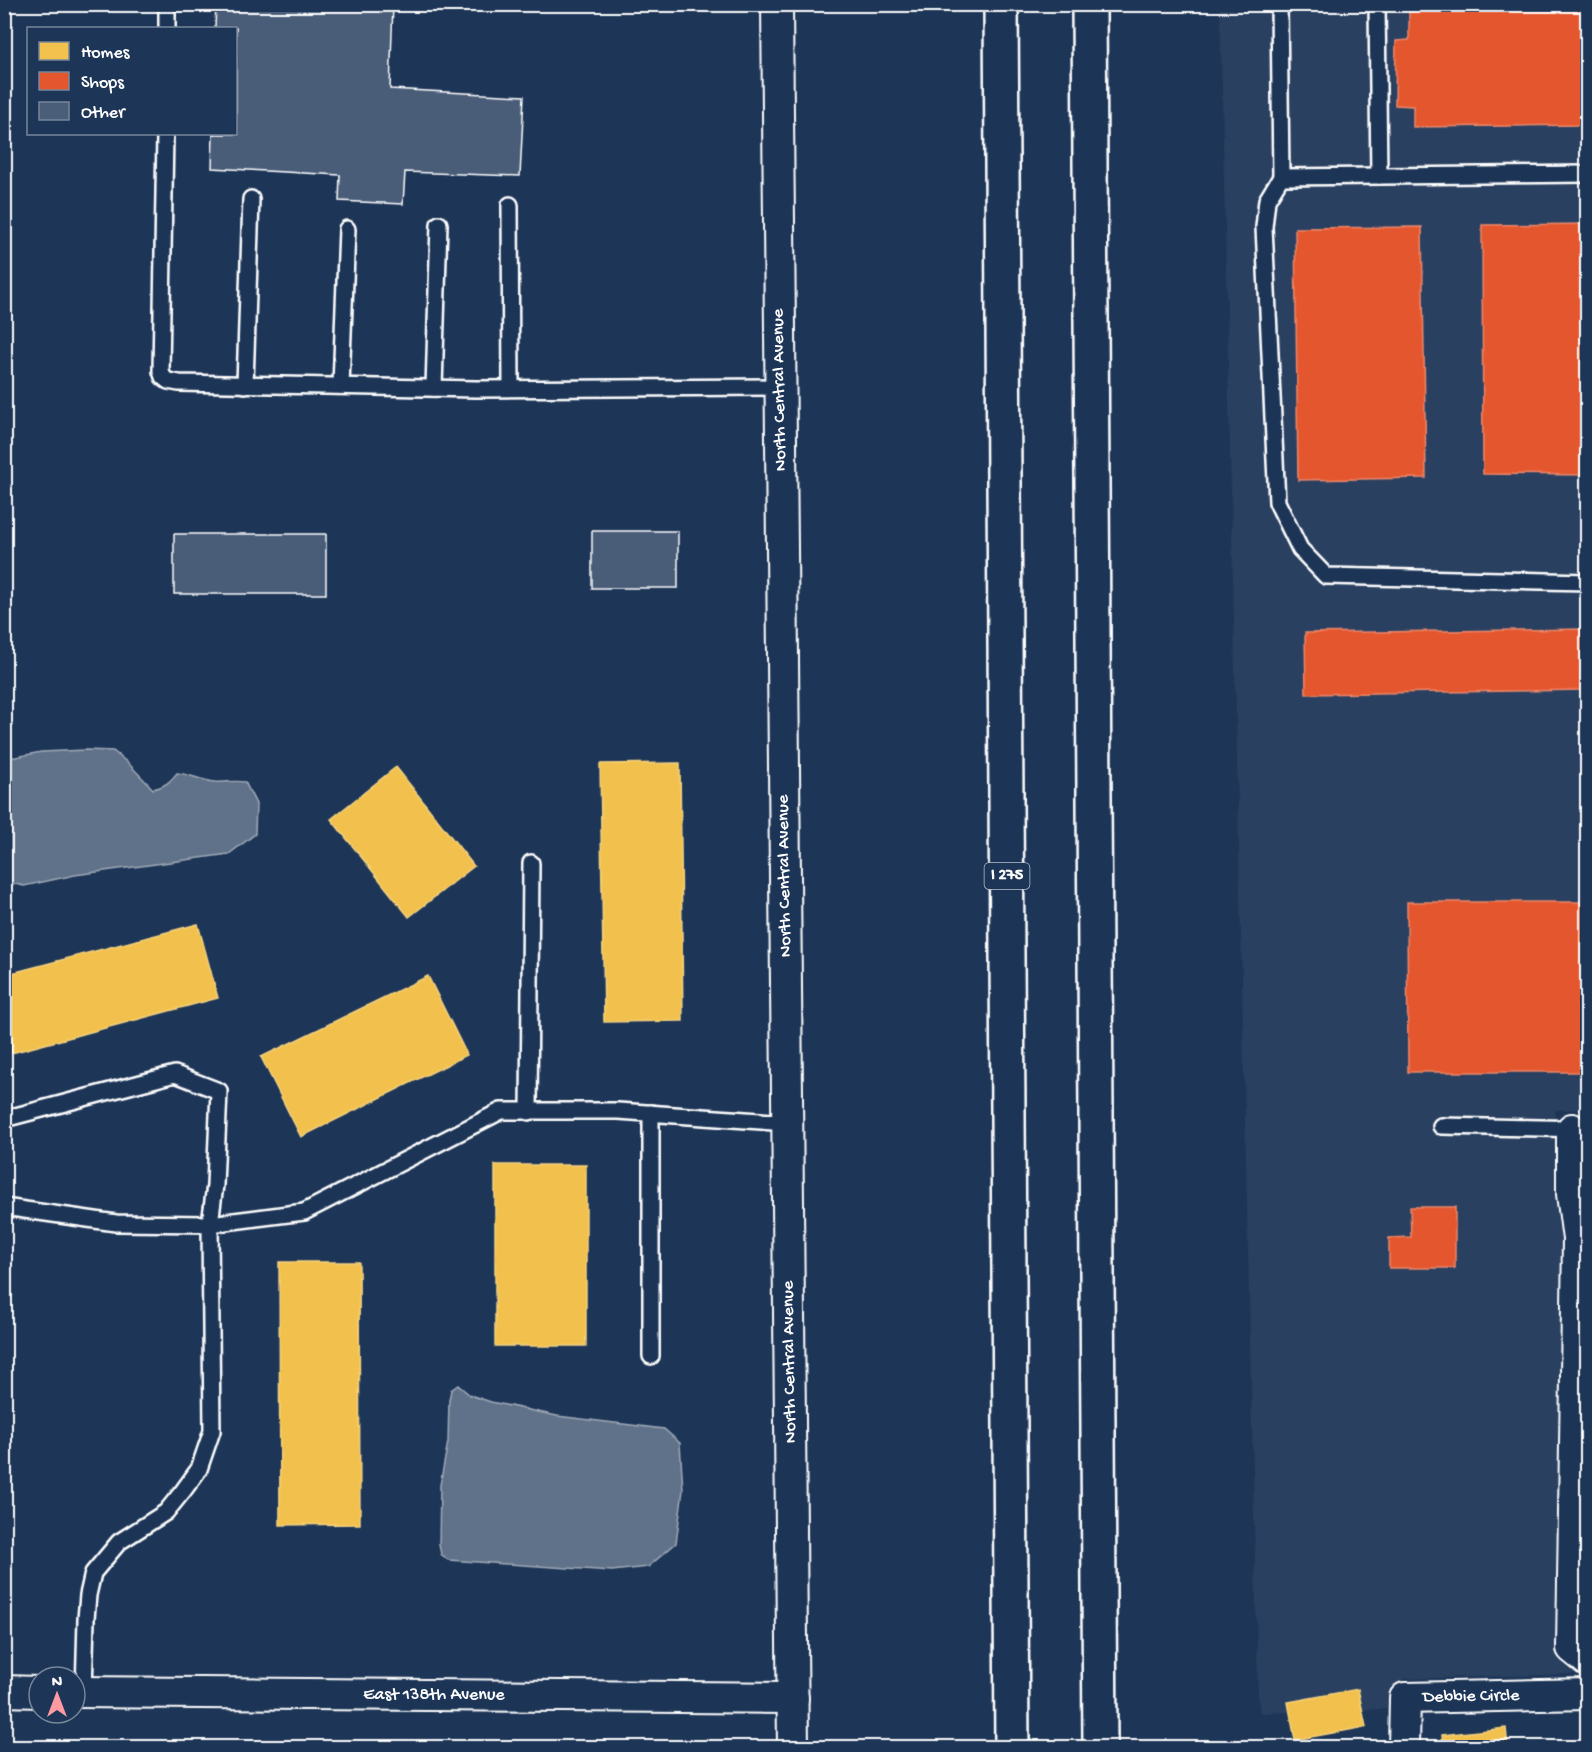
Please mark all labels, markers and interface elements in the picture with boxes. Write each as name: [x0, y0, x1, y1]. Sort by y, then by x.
legend: [27, 27, 237, 135]
text: Homes: [81, 43, 131, 64]
text: Shops: [81, 73, 125, 94]
text: Other: [81, 103, 126, 124]
street label: North Central Avenue: [768, 308, 792, 471]
street label: North Central Avenue: [773, 794, 797, 957]
road number: I 275: [984, 863, 1030, 889]
street label: North Central Avenue: [778, 1280, 802, 1443]
north arrow: [27, 1665, 87, 1725]
text: N: [52, 1674, 63, 1693]
street label: East 138th Avenue: [363, 1685, 505, 1706]
street label: Debbie Circle: [1421, 1686, 1520, 1708]

